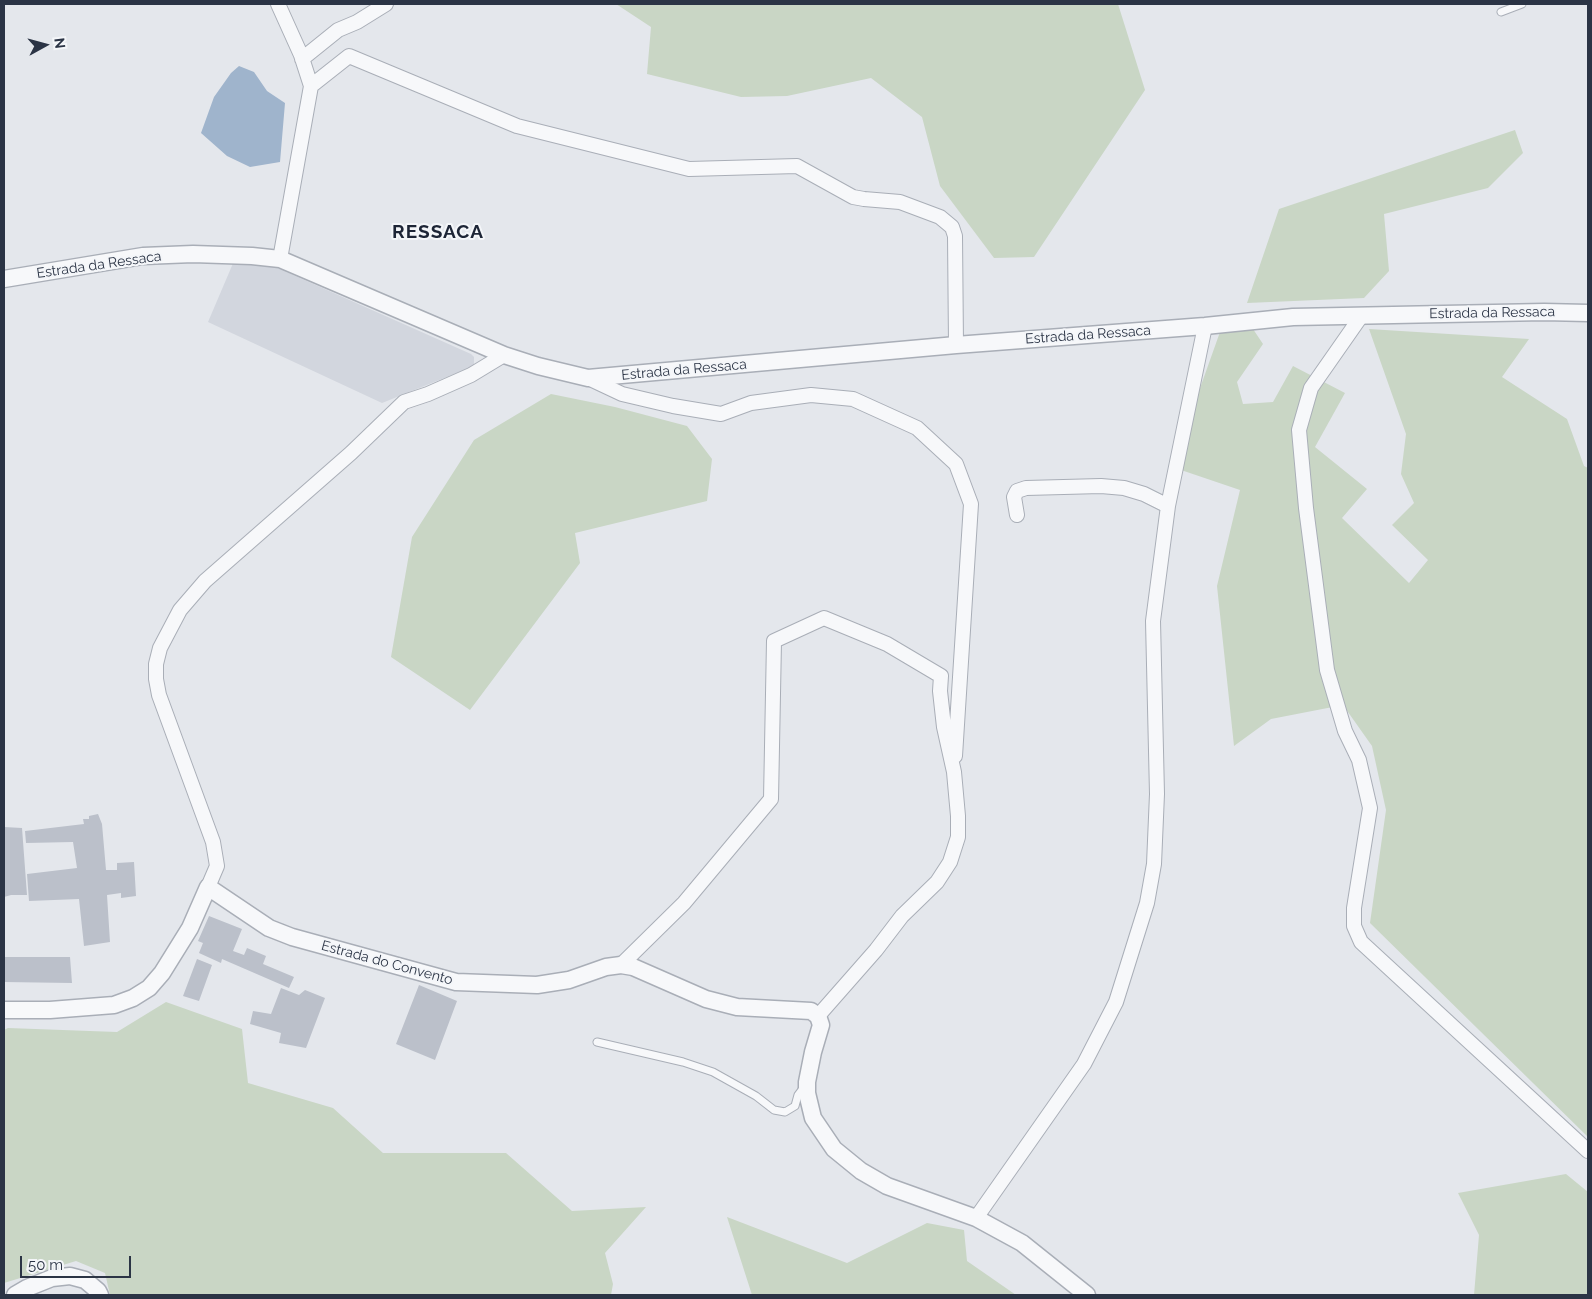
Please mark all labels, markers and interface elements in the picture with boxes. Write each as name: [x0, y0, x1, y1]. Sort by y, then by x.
north arrow: [20, 20, 70, 70]
text: N: [51, 37, 68, 49]
district label: RESSACA: [391, 221, 485, 243]
street label: Estrada da Ressaca: [36, 248, 162, 282]
street label: Estrada da Ressaca: [1429, 304, 1555, 322]
street label: Estrada da Ressaca: [1025, 322, 1151, 348]
street label: Estrada da Ressaca: [621, 356, 747, 384]
street label: Estrada do Convento: [319, 937, 455, 989]
scale bar: [22, 1246, 134, 1278]
text: 50 m: [28, 1256, 63, 1274]

